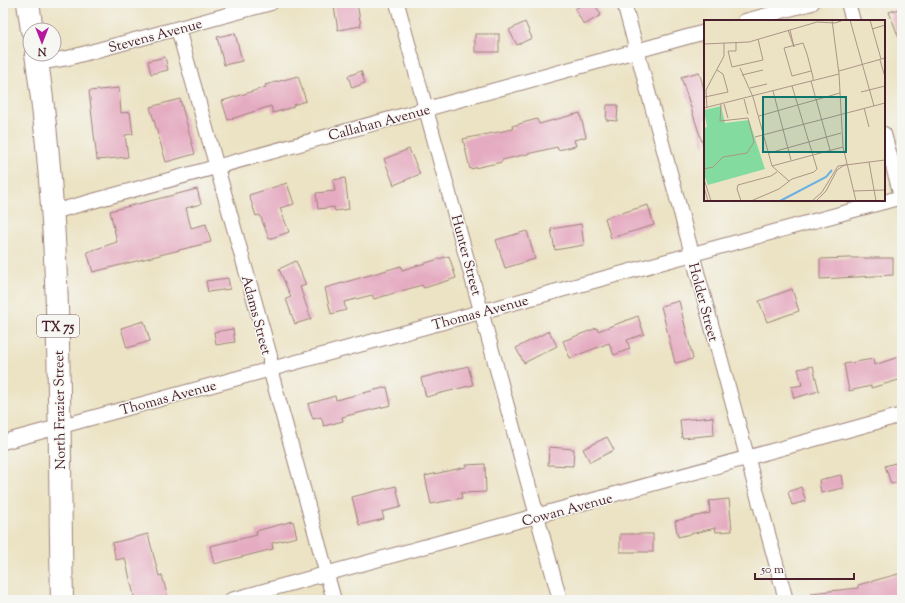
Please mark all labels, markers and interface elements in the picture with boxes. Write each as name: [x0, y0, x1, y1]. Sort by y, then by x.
street label: Stevens Avenue: [106, 15, 205, 59]
inset map: [704, 20, 885, 201]
north arrow: [22, 22, 62, 62]
text: N: [37, 43, 47, 59]
street label: Callahan Avenue: [326, 101, 433, 147]
street label: Hunter Street: [445, 213, 486, 298]
street label: Holder Street: [682, 261, 722, 344]
street label: Adams Street: [235, 274, 275, 358]
street label: Thomas Avenue: [430, 291, 531, 336]
road number: TX 75: [37, 315, 79, 337]
street label: North Frazier Street: [50, 350, 72, 470]
street label: Thomas Avenue: [118, 376, 219, 421]
street label: Cowan Avenue: [520, 489, 615, 533]
scale bar: [755, 555, 854, 581]
text: 50 m: [760, 561, 784, 579]

